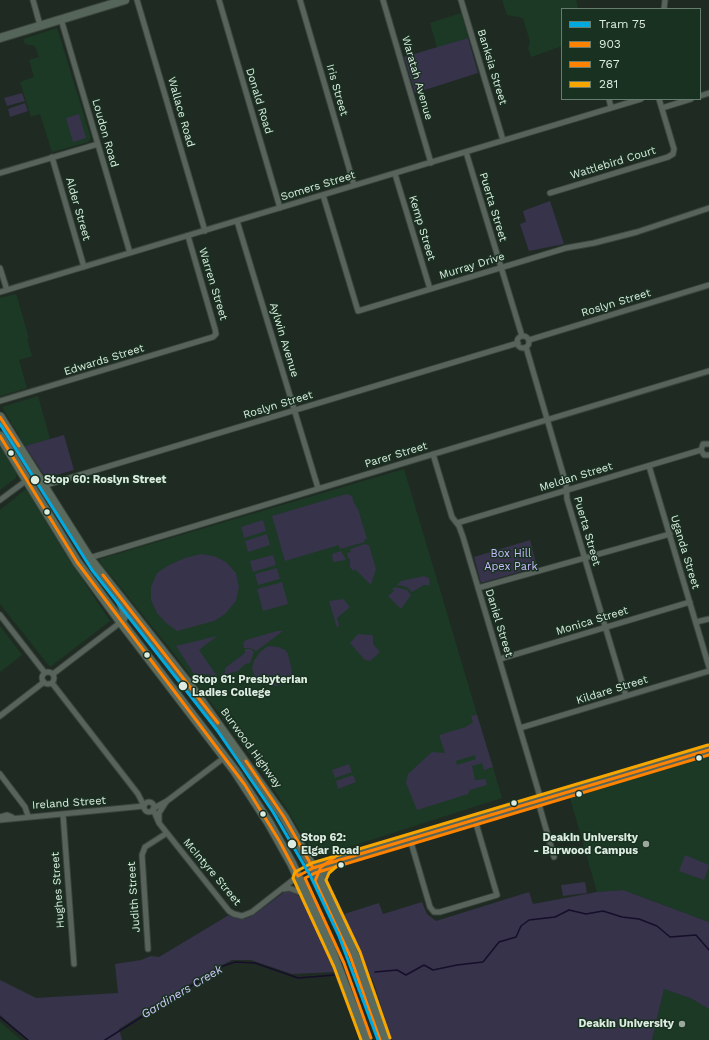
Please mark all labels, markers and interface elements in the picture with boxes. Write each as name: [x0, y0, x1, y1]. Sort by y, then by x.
legend: [561, 8, 701, 100]
text: Tram 75: [599, 17, 646, 31]
street label: Banksia Street: [474, 28, 510, 106]
street label: Waratah Avenue: [399, 34, 435, 122]
text: 903: [599, 37, 621, 51]
text: 767: [599, 57, 619, 71]
street label: Iris Street: [323, 63, 351, 117]
street label: Donald Road: [243, 66, 275, 136]
street label: Wallace Road: [165, 75, 197, 149]
text: 281: [599, 77, 618, 91]
street label: Loudon Road: [89, 97, 121, 169]
street label: Wattlebird Court: [569, 144, 657, 182]
street label: Somers Street: [279, 168, 357, 204]
street label: Puerta Street: [476, 171, 510, 243]
street label: Alder Street: [63, 176, 93, 242]
street label: Kemp Street: [406, 194, 438, 262]
street label: Warren Street: [196, 246, 230, 322]
street label: Murray Drive: [438, 250, 506, 282]
street label: Roslyn Street: [580, 286, 652, 320]
street label: Aylwin Avenue: [266, 301, 302, 379]
street label: Edwards Street: [62, 342, 146, 378]
street label: Roslyn Street: [242, 388, 314, 422]
street label: Parer Street: [363, 439, 429, 471]
unlabelled marker: [6, 448, 16, 458]
street label: Meldan Street: [538, 460, 614, 494]
place label: Stop 60: Roslyn Street: [44, 473, 166, 487]
marker: Stop 60: Roslyn Street: [29, 474, 41, 486]
street label: Puerta Street: [571, 495, 603, 567]
unlabelled marker: [42, 507, 52, 517]
street label: Uganda Street: [667, 513, 703, 591]
park label: Box Hill Apex Park: [484, 547, 538, 573]
street label: Daniel Street: [482, 587, 516, 659]
street label: Monica Street: [554, 604, 630, 638]
unlabelled marker: [142, 650, 152, 660]
place label: Stop 61: Presbyterian Ladies College: [192, 673, 308, 699]
street label: Kildare Street: [575, 673, 649, 707]
marker: Stop 61: Presbyterian Ladies College: [177, 680, 189, 692]
street label: Burwood Highway: [218, 705, 284, 791]
unlabelled marker: [694, 753, 704, 763]
unlabelled marker: [574, 789, 584, 799]
street label: Ireland Street: [32, 794, 106, 812]
unlabelled marker: [509, 798, 519, 808]
unlabelled marker: [258, 809, 268, 819]
place label: Stop 62: Elgar Road: [301, 831, 359, 857]
place label: Deakin University - Burwood Campus: [533, 831, 638, 857]
street label: McIntyre Street: [180, 836, 244, 908]
marker: Stop 62: Elgar Road: [286, 838, 298, 850]
marker: Deakin University - Burwood Campus: [641, 839, 651, 849]
street label: Hughes Street: [49, 851, 67, 929]
unlabelled marker: [336, 860, 346, 870]
street label: Judith Street: [125, 861, 143, 933]
water label: Gardiners Creek: [139, 962, 225, 1022]
place label: Deakin University: [578, 1017, 674, 1031]
marker: Deakin University: [677, 1019, 687, 1029]

